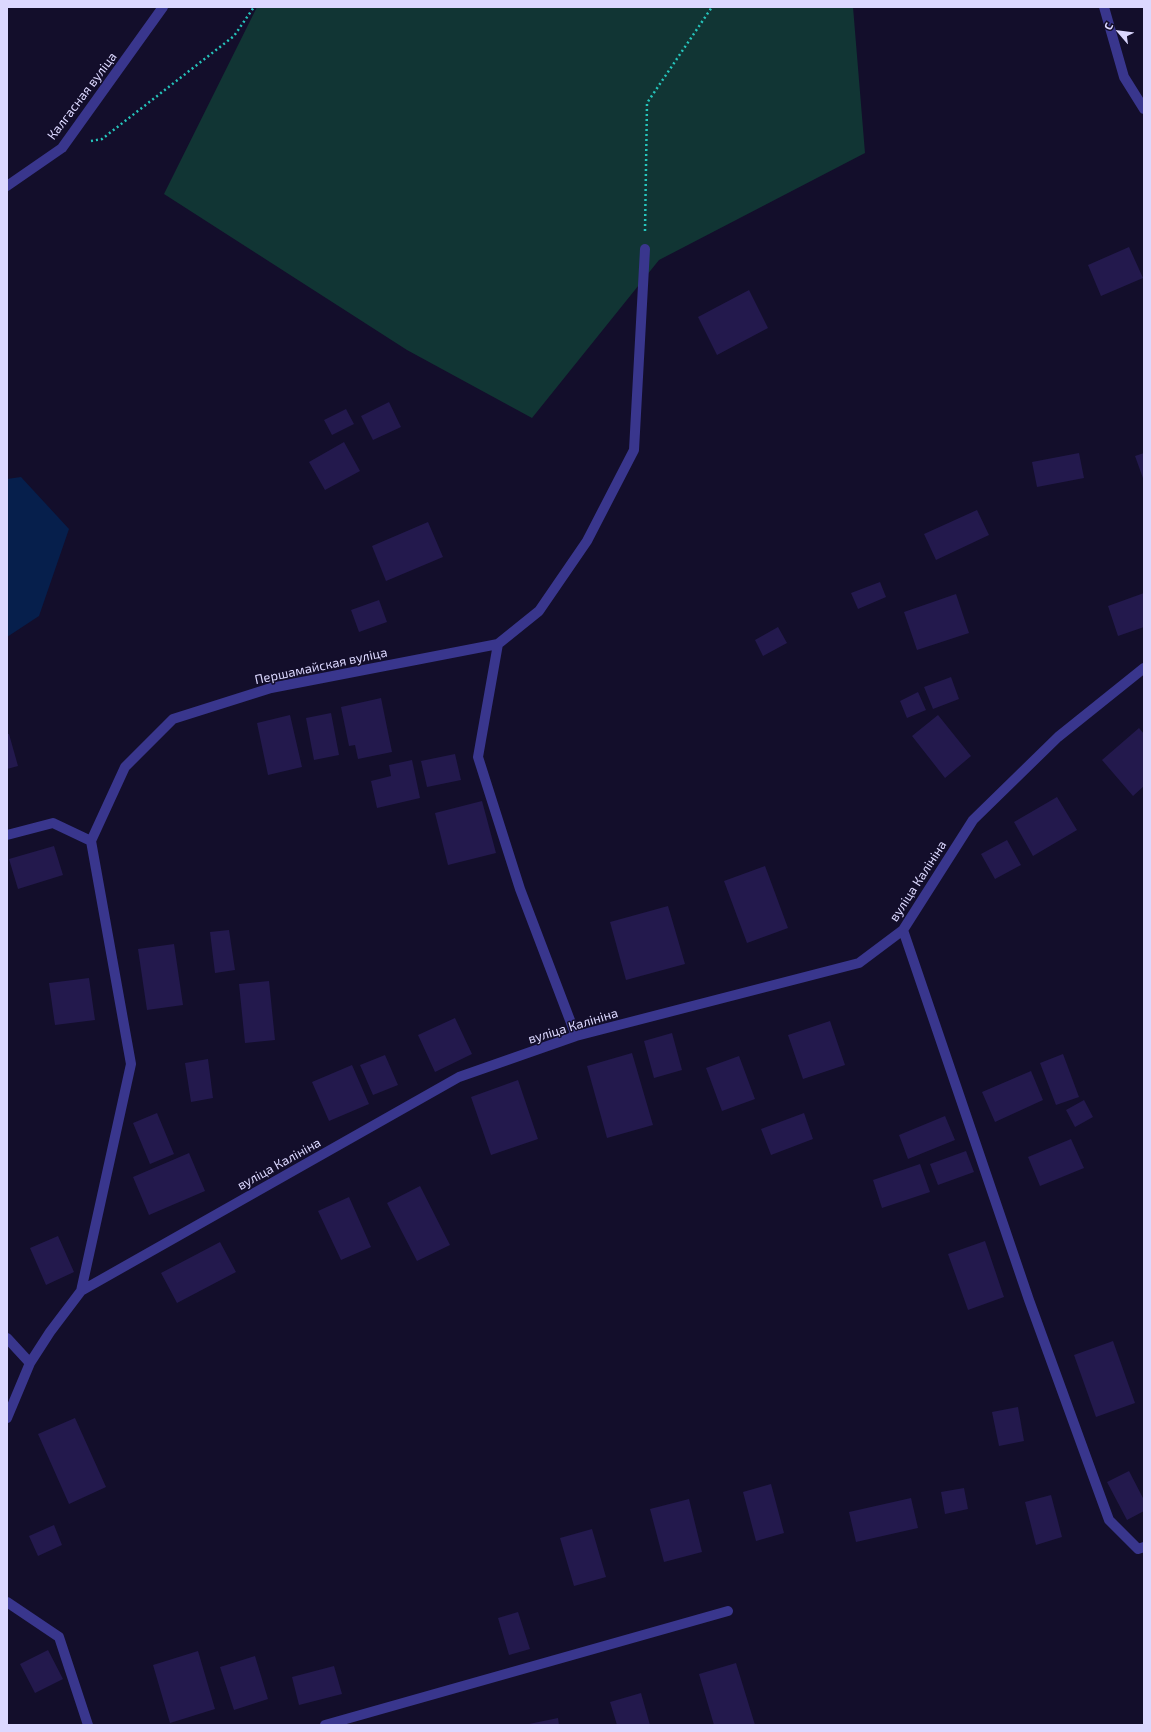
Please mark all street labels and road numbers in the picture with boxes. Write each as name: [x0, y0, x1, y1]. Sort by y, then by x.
street label: Калгасная вуліца: [44, 49, 120, 143]
street label: Першамайская вуліца: [253, 644, 389, 688]
street label: вуліца Калініна: [886, 838, 950, 924]
street label: вуліца Калініна: [526, 1005, 620, 1047]
street label: вуліца Калініна: [235, 1135, 323, 1193]

